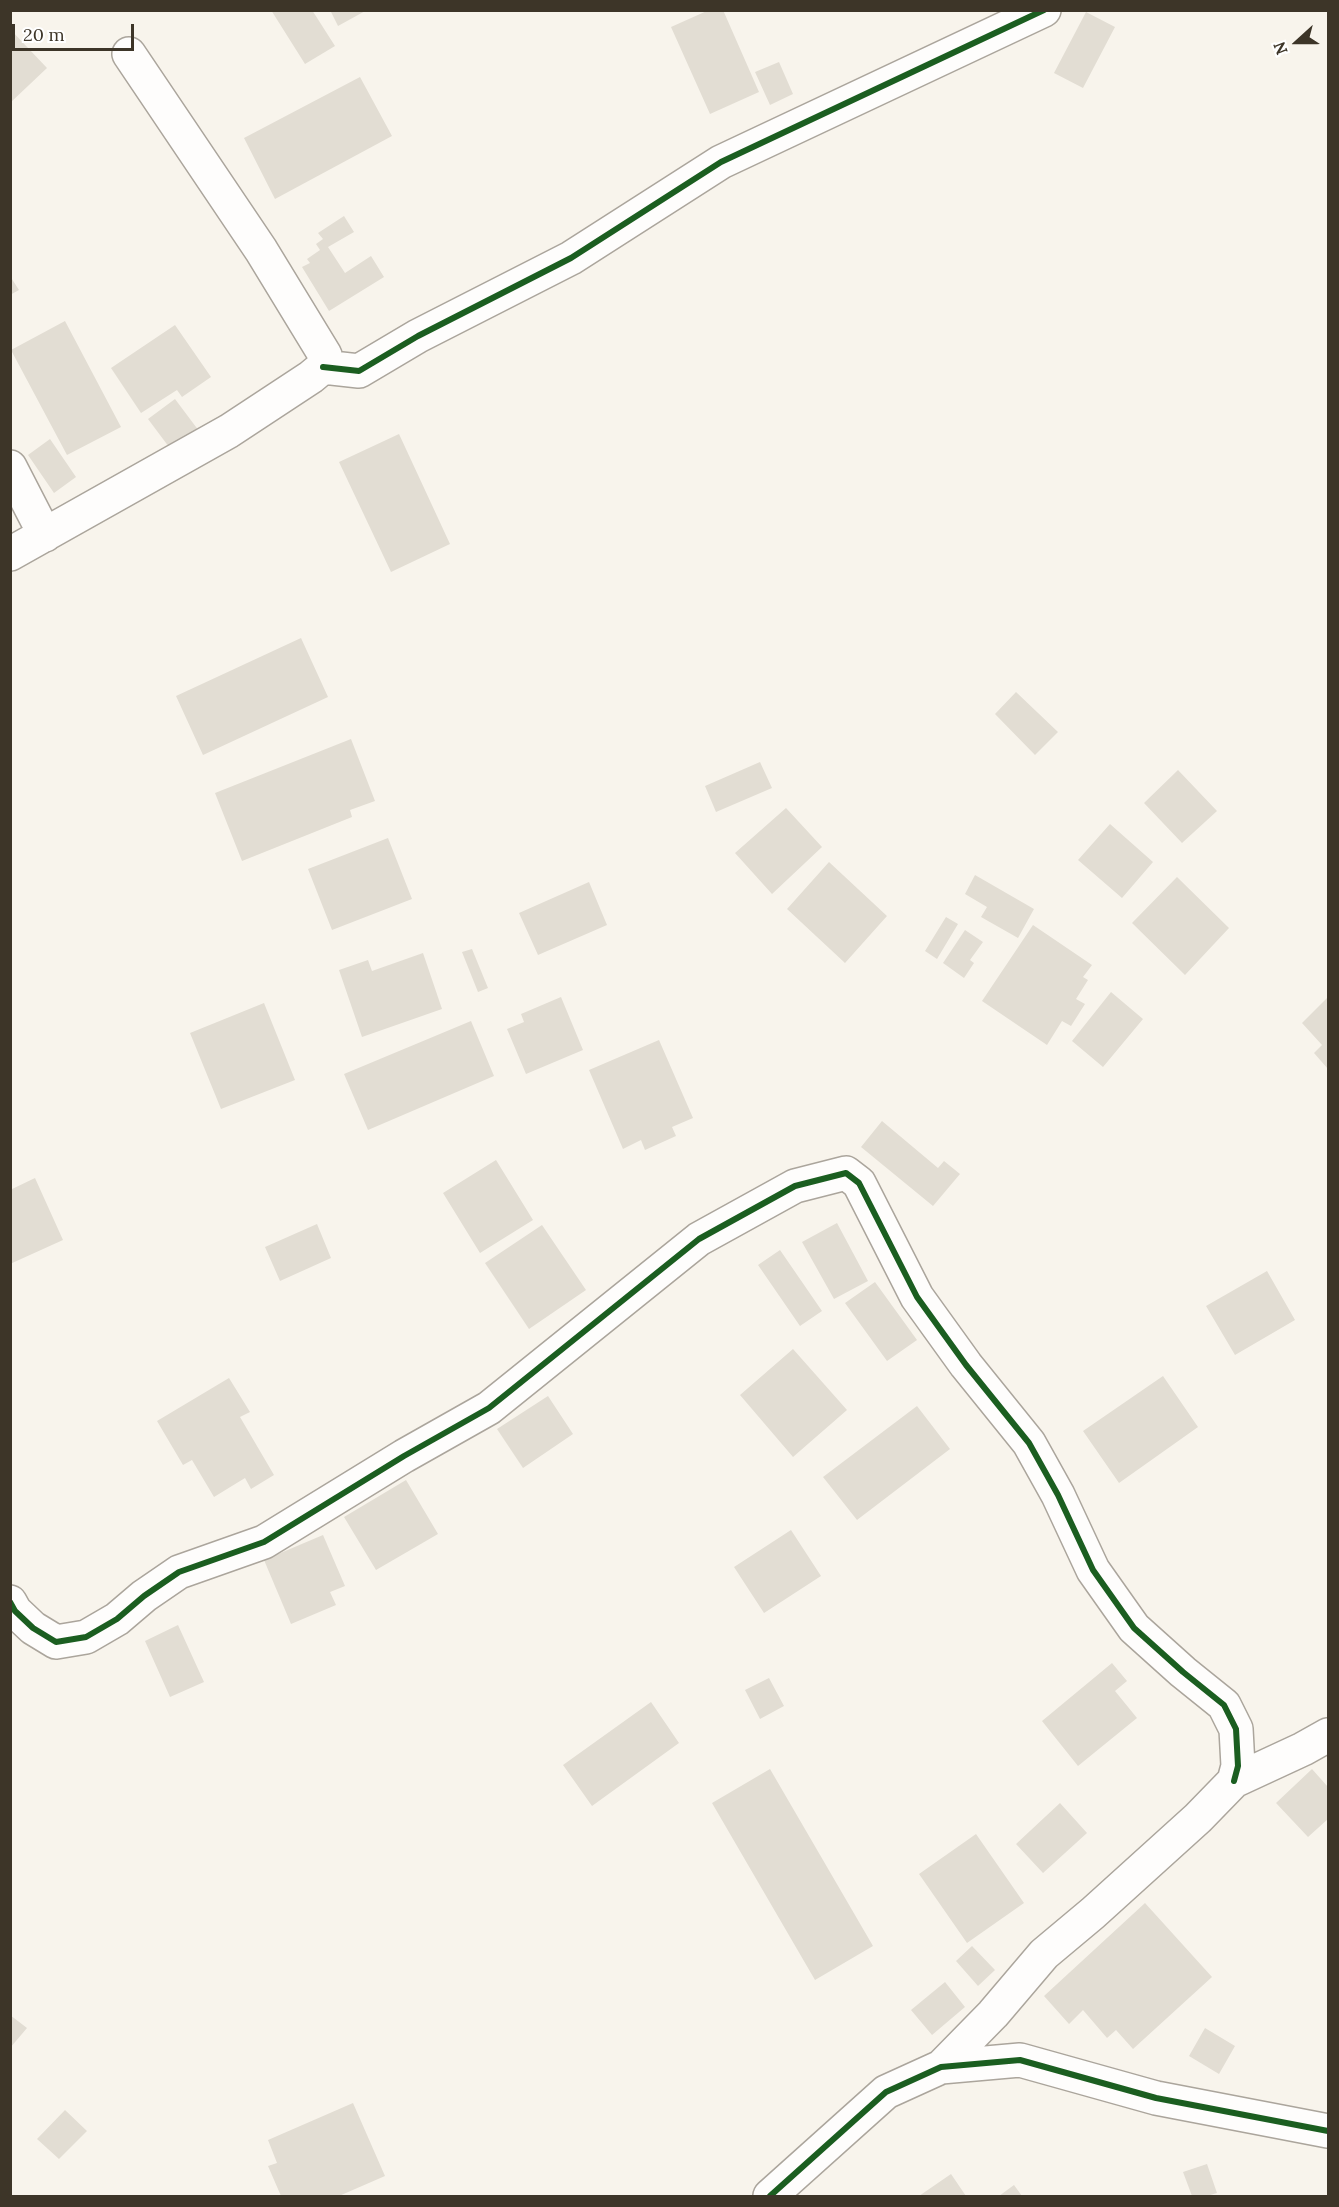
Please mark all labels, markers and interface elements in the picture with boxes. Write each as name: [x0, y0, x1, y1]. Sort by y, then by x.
scale bar: [15, 12, 136, 50]
north arrow: [1267, 12, 1327, 72]
text: 20 m: [23, 23, 65, 46]
text: N: [1269, 39, 1292, 58]

